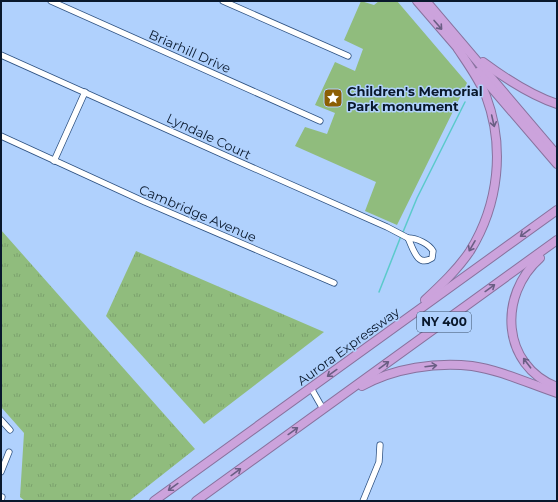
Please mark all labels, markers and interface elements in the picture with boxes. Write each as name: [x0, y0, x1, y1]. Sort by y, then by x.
one-way arrow: [433, 19, 442, 30]
street label: Briarhill Drive: [147, 26, 234, 76]
place label: Children's Memorial Park monument: [347, 83, 483, 114]
place icon: Children's Memorial Park monument: [322, 87, 344, 109]
street label: Lyndale Court: [164, 109, 254, 163]
one-way arrow: [489, 114, 497, 127]
street label: Cambridge Avenue: [137, 181, 259, 245]
one-way arrow: [520, 229, 531, 237]
one-way arrow: [468, 240, 476, 252]
one-way arrow: [484, 284, 495, 293]
street label: Aurora Expressway: [294, 303, 403, 388]
road number: NY 400: [417, 312, 471, 332]
one-way arrow: [522, 358, 531, 369]
one-way arrow: [379, 361, 390, 369]
one-way arrow: [424, 363, 437, 370]
one-way arrow: [326, 369, 337, 377]
one-way arrow: [287, 427, 298, 435]
one-way arrow: [230, 468, 241, 476]
one-way arrow: [168, 483, 179, 491]

